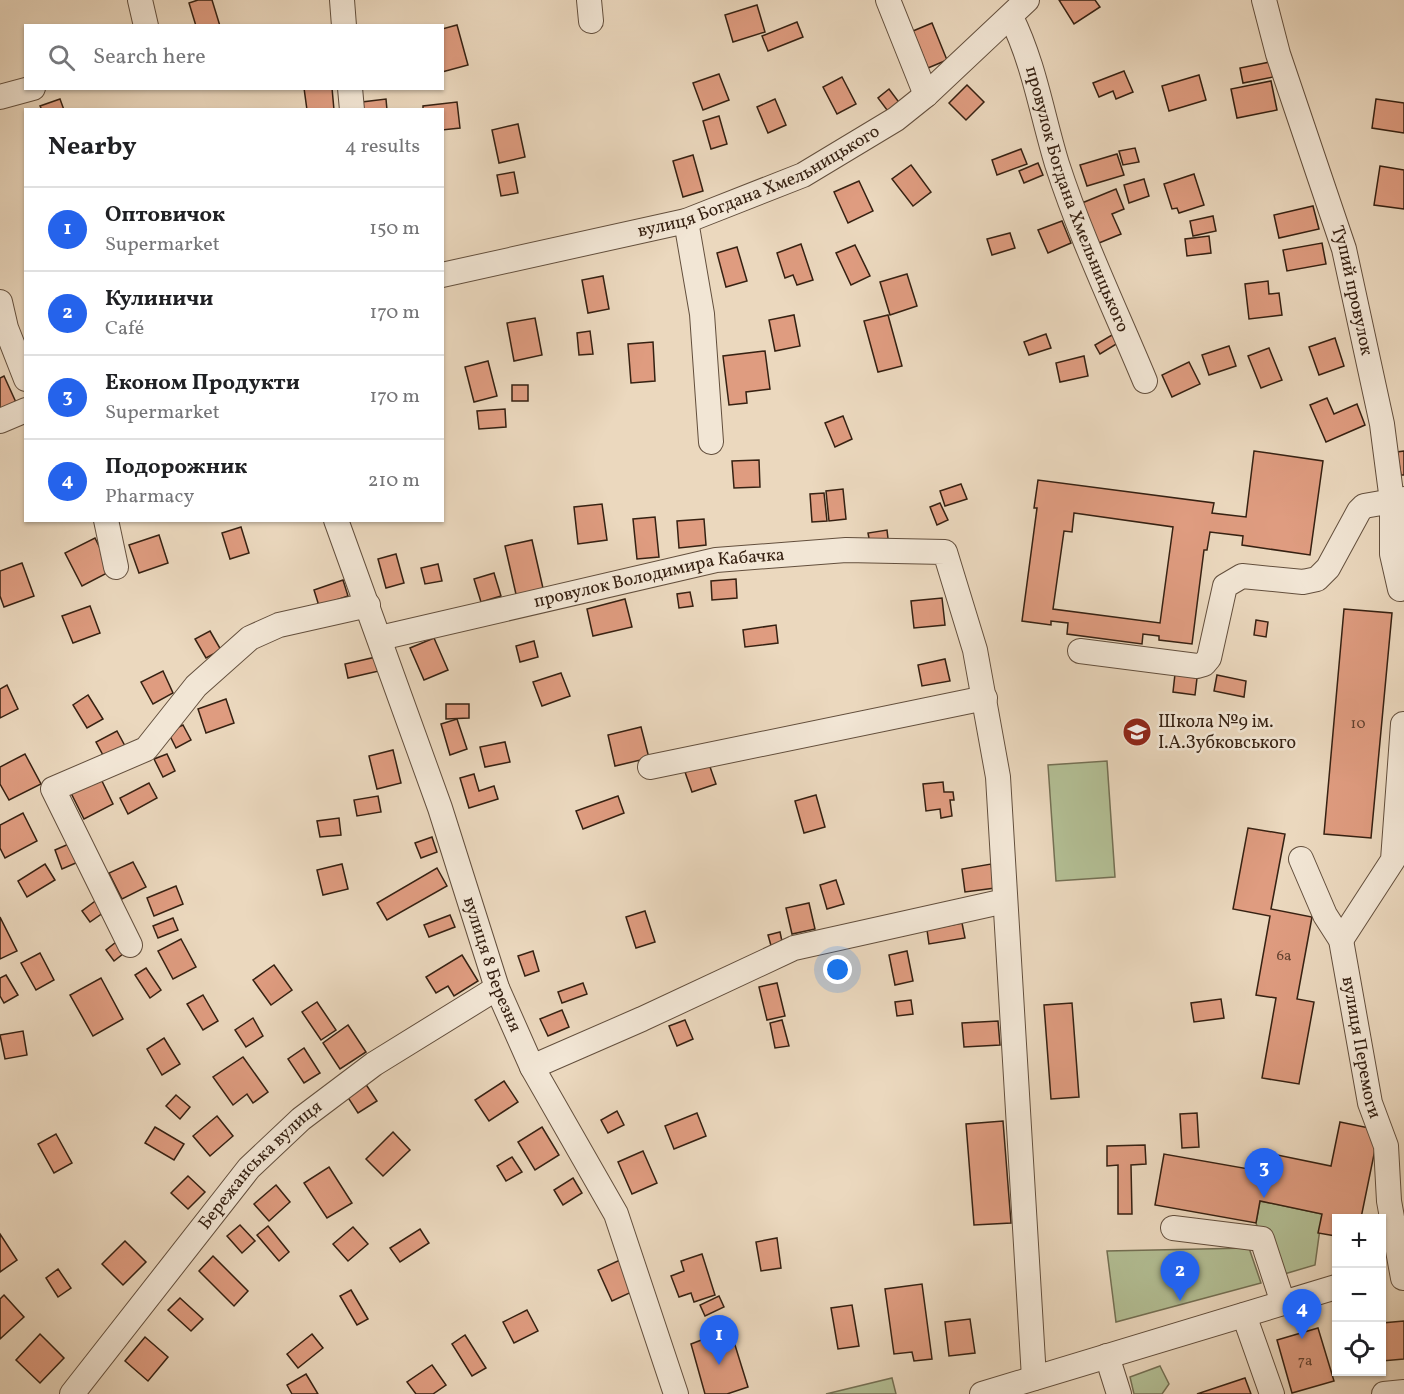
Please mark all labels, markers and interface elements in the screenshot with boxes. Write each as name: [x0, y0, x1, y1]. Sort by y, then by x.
search box: [24, 24, 444, 90]
icon: search: [45, 41, 78, 74]
text: Search here: [93, 42, 206, 73]
street label: провулок Богдана Хмельницького: [1019, 63, 1135, 336]
street label: вулиця Богдана Хмельницького: [635, 119, 885, 244]
text: Nearby: [48, 129, 137, 165]
text: 4 results: [345, 133, 420, 161]
text: Оптовичок: [105, 200, 225, 231]
text: 1: [63, 215, 72, 243]
text: 150 m: [369, 215, 420, 243]
street label: Тупий провулок: [1325, 222, 1379, 358]
text: Supermarket: [105, 231, 220, 259]
text: Кулиничи: [105, 284, 213, 315]
text: 2: [62, 299, 73, 327]
text: 170 m: [370, 299, 420, 327]
text: Café: [105, 315, 144, 343]
text: Економ Продукти: [105, 368, 300, 399]
text: 3: [62, 383, 73, 411]
text: 170 m: [370, 383, 420, 411]
text: Supermarket: [105, 399, 220, 427]
text: Подорожник: [105, 452, 247, 483]
text: 4: [61, 467, 74, 495]
text: 210 m: [368, 467, 420, 495]
text: Pharmacy: [105, 483, 194, 511]
street label: провулок Володимира Кабачка: [531, 542, 786, 614]
place label: Школа №9 ім. І.А.Зубковського: [1158, 710, 1296, 756]
house number: 10: [1351, 714, 1365, 735]
school or university icon: Школа №9 ім. І.А.Зубковського: [1121, 716, 1153, 748]
street label: вулиця 8 Березня: [456, 894, 527, 1036]
house number: 6а: [1276, 946, 1292, 967]
your location: [823, 955, 852, 984]
street label: вулиця Перемоги: [1335, 975, 1387, 1122]
street label: Бережанська вулиця: [193, 1095, 328, 1235]
pin: 3: [1244, 1148, 1284, 1198]
map controls: [1332, 1214, 1386, 1376]
button: +: [1332, 1214, 1386, 1268]
pin: 2: [1160, 1252, 1200, 1301]
button: −: [1332, 1268, 1386, 1322]
pin: 4: [1282, 1290, 1322, 1339]
pin: 1: [700, 1316, 738, 1365]
button: locate: [1332, 1322, 1386, 1376]
house number: 7а: [1298, 1351, 1312, 1372]

